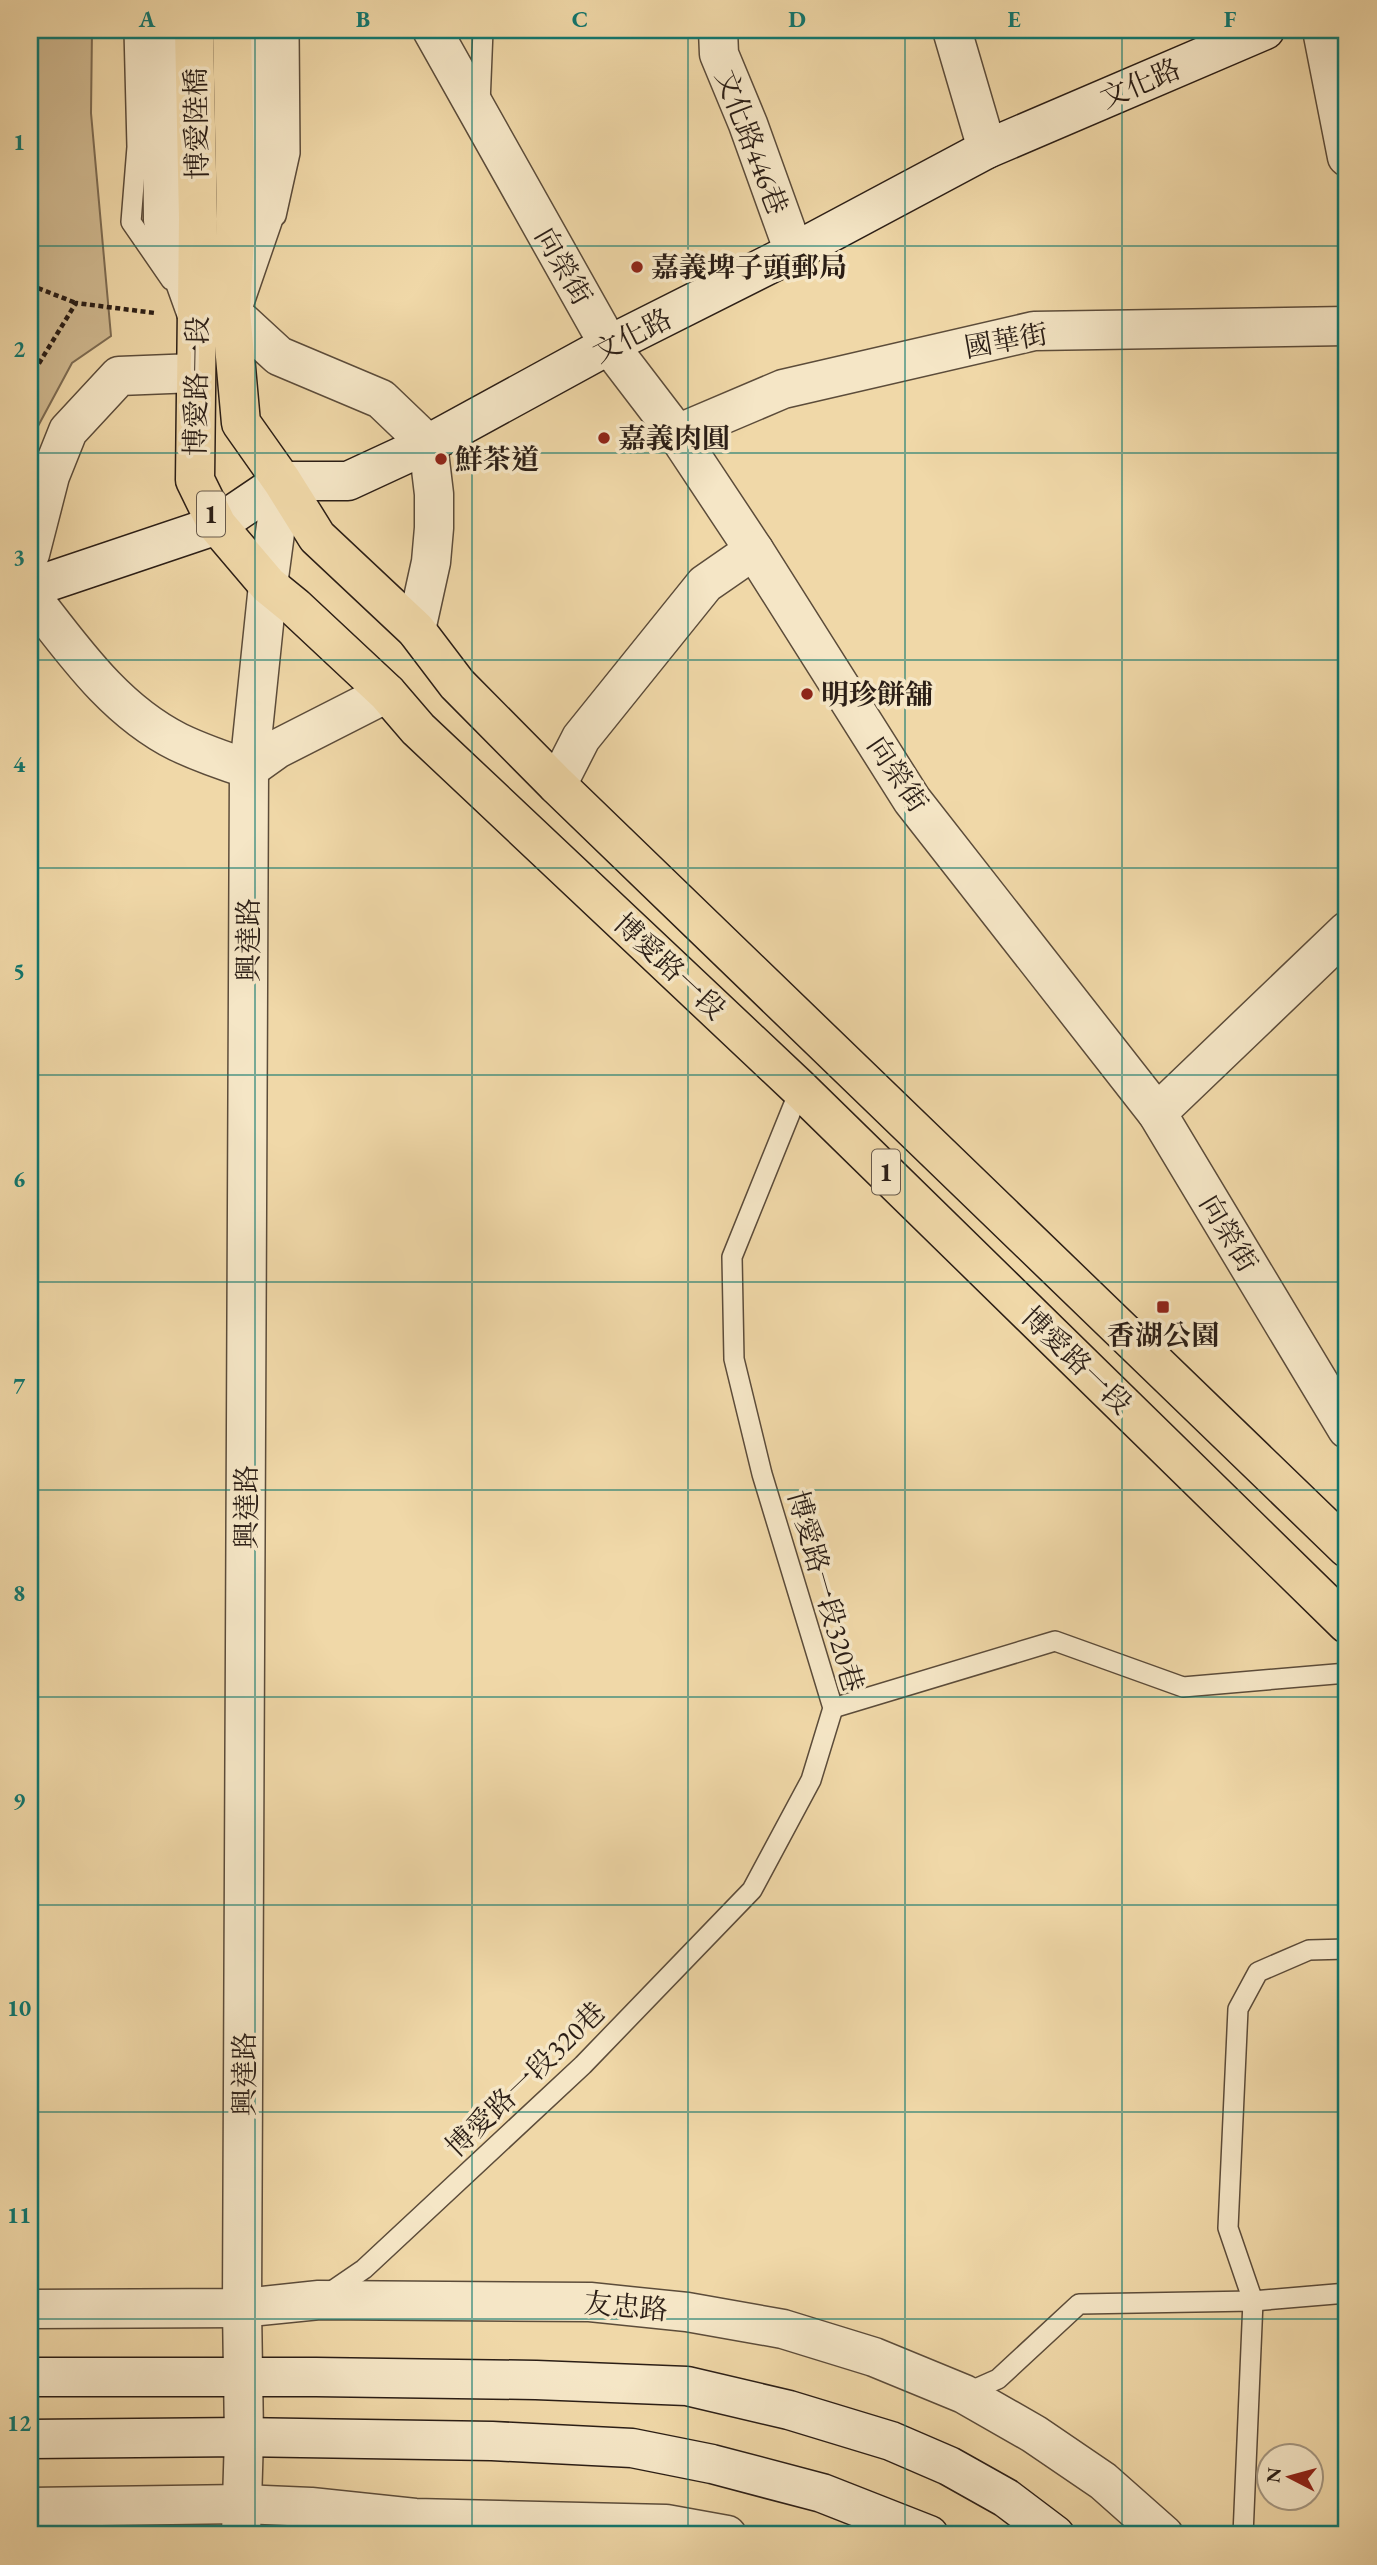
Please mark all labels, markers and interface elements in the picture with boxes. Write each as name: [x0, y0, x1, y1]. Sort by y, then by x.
text: A: [138, 4, 156, 34]
text: B: [356, 4, 370, 34]
text: C: [572, 4, 588, 34]
text: D: [788, 4, 806, 34]
text: E: [1007, 4, 1021, 34]
text: F: [1224, 4, 1237, 34]
street label: 文化路: [1094, 50, 1186, 116]
street label: 文化路446巷: [708, 64, 796, 220]
street label: 博愛陸橋: [177, 68, 215, 180]
text: 1: [13, 127, 25, 157]
street label: 向榮街: [527, 221, 601, 311]
place label: 嘉義埤子頭郵局: [651, 249, 847, 285]
marker: 嘉義埤子頭郵局: [629, 259, 645, 275]
street label: 文化路: [586, 300, 678, 370]
street label: 國華街: [962, 315, 1050, 365]
street label: 博愛路一段: [177, 316, 215, 456]
text: 2: [13, 334, 25, 364]
place label: 嘉義肉圓: [618, 420, 730, 456]
marker: 嘉義肉圓: [596, 430, 612, 446]
place label: 鮮茶道: [455, 441, 539, 477]
marker: 鮮茶道: [433, 451, 449, 467]
road number: 1: [197, 492, 225, 536]
text: 3: [13, 542, 25, 572]
place label: 明珍餅舖: [821, 676, 933, 712]
marker: 明珍餅舖: [799, 686, 815, 702]
street label: 向榮街: [860, 729, 936, 819]
text: 4: [13, 749, 26, 779]
street label: 興達路: [230, 898, 266, 982]
street label: 博愛路一段: [607, 905, 733, 1027]
text: 5: [13, 956, 25, 986]
road number: 1: [872, 1149, 900, 1194]
text: 6: [13, 1164, 25, 1194]
street label: 向榮街: [1192, 1188, 1266, 1278]
street label: 博愛路一段: [1014, 1298, 1140, 1422]
marker: 香湖公園: [1155, 1299, 1171, 1315]
place label: 香湖公園: [1107, 1317, 1219, 1353]
text: 7: [13, 1371, 26, 1401]
street label: 興達路: [228, 1465, 264, 1549]
street label: 博愛路一段320巷: [780, 1486, 872, 1696]
text: 8: [13, 1578, 25, 1608]
text: 9: [13, 1786, 25, 1816]
text: 10: [7, 1993, 31, 2023]
street label: 博愛路一段320巷: [438, 1994, 612, 2164]
street label: 興達路: [226, 2032, 262, 2116]
text: 11: [7, 2200, 31, 2230]
street label: 友忠路: [583, 2284, 669, 2328]
text: 12: [7, 2408, 31, 2438]
north arrow: [1254, 2442, 1324, 2512]
text: N: [1260, 2466, 1287, 2484]

